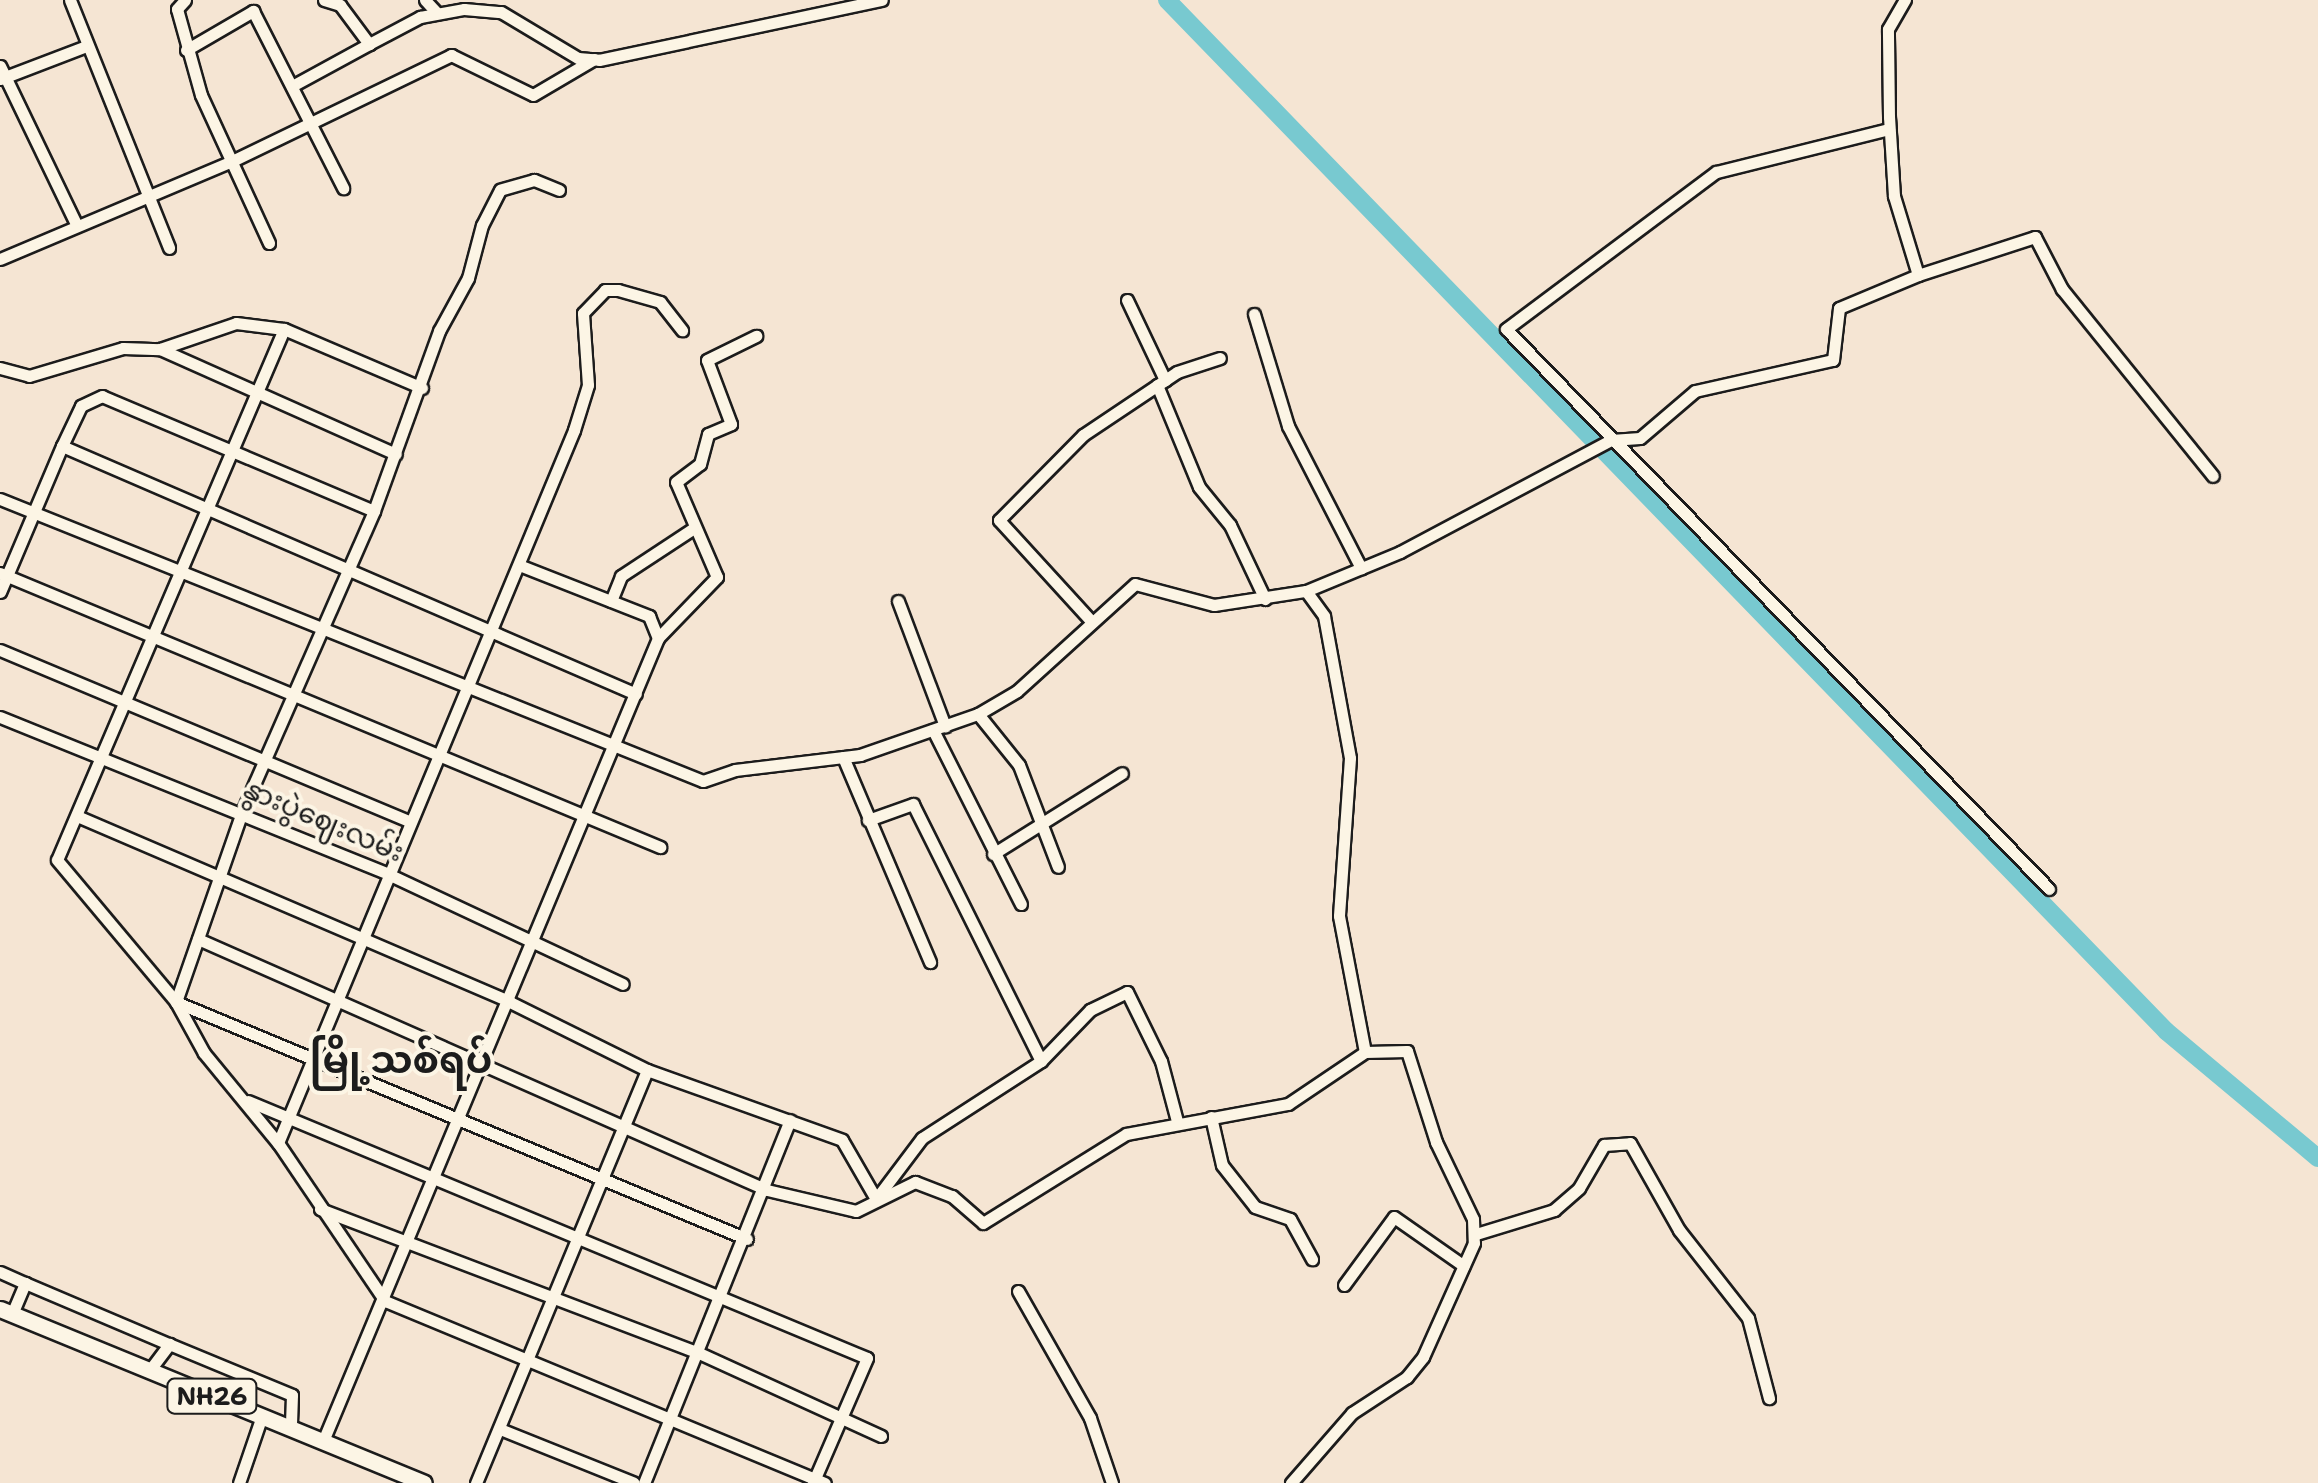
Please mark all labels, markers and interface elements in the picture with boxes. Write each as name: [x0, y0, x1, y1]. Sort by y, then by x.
street label: နွားပွဲဈေးလမ်း: [239, 771, 409, 869]
district label: မြို့သစ်ရပ်: [310, 1037, 492, 1083]
road number: NH26: [164, 1376, 260, 1416]

